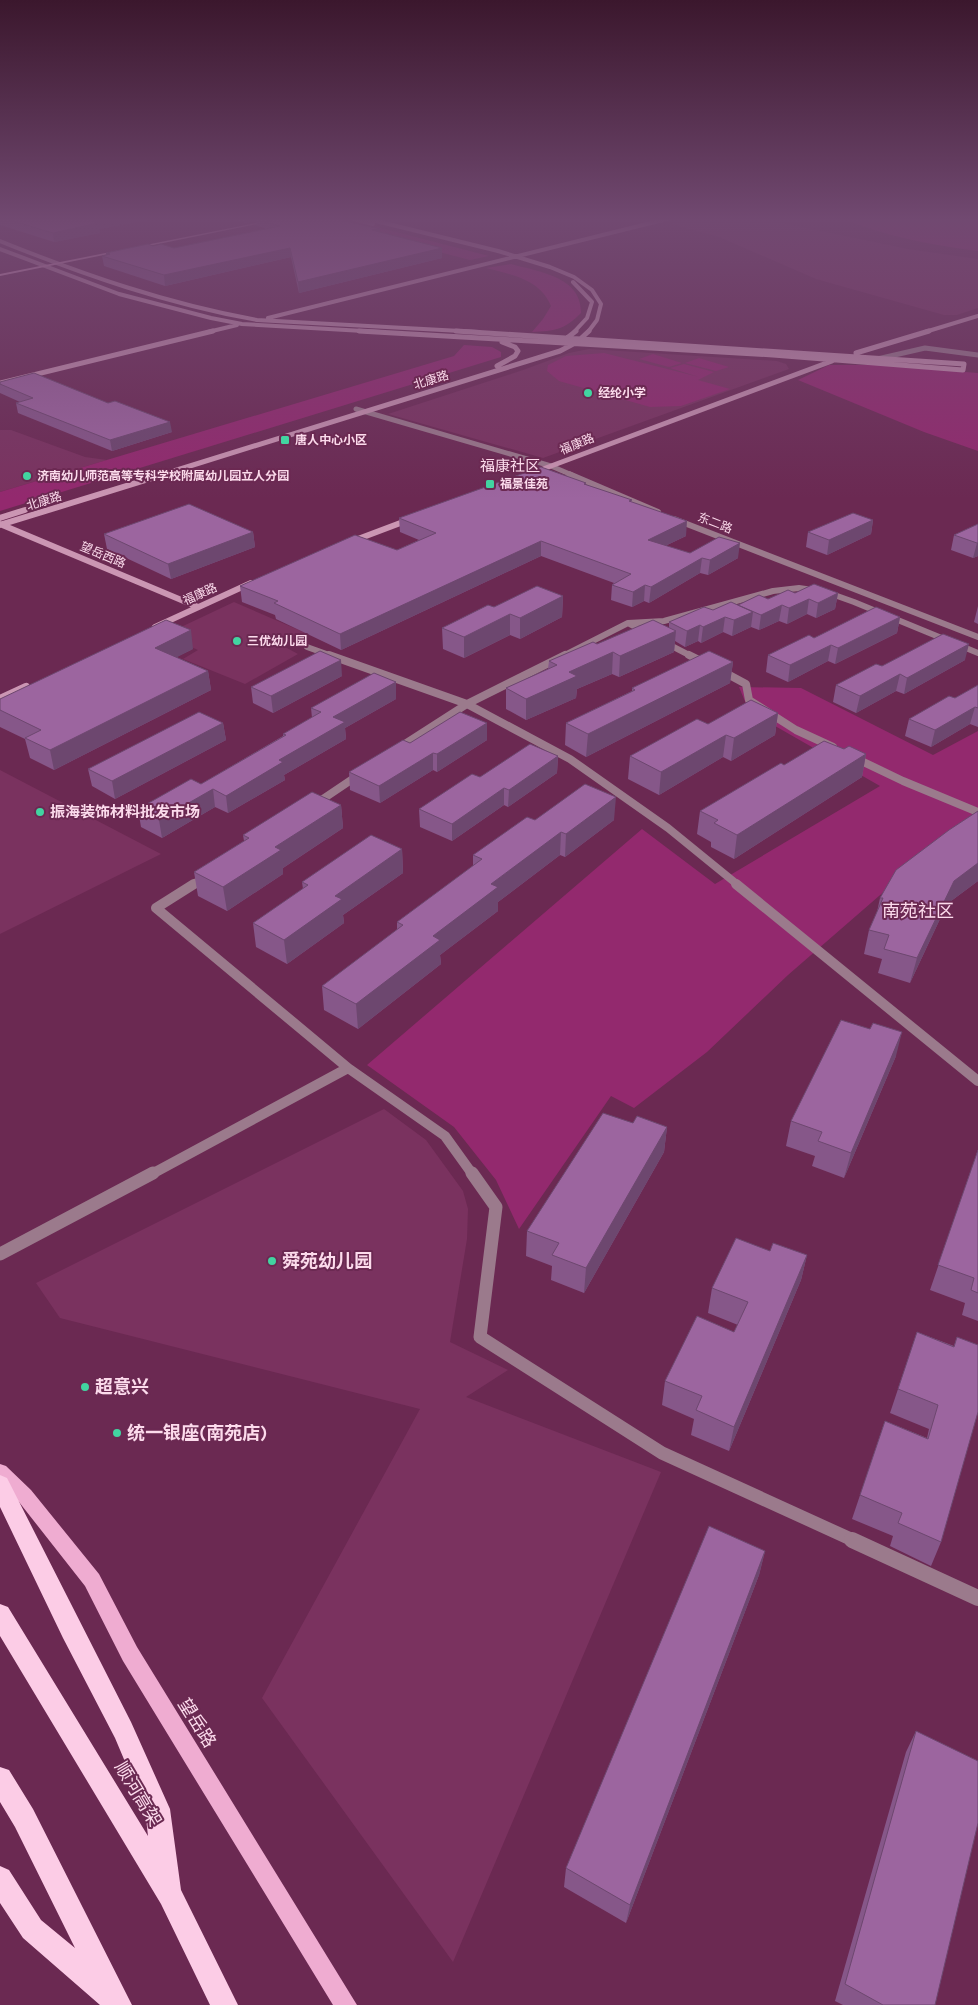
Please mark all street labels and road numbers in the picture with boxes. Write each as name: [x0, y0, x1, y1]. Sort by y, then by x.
street label: 北康路: [412, 368, 450, 392]
street label: 福康路: [558, 431, 596, 457]
street label: 北康路: [25, 489, 63, 513]
street label: 东二路: [696, 510, 734, 536]
street label: 望岳西路: [78, 539, 128, 571]
street label: 福康路: [181, 580, 219, 608]
street label: 望岳路: [173, 1694, 221, 1752]
street label: 顺河高架: [110, 1757, 166, 1831]

